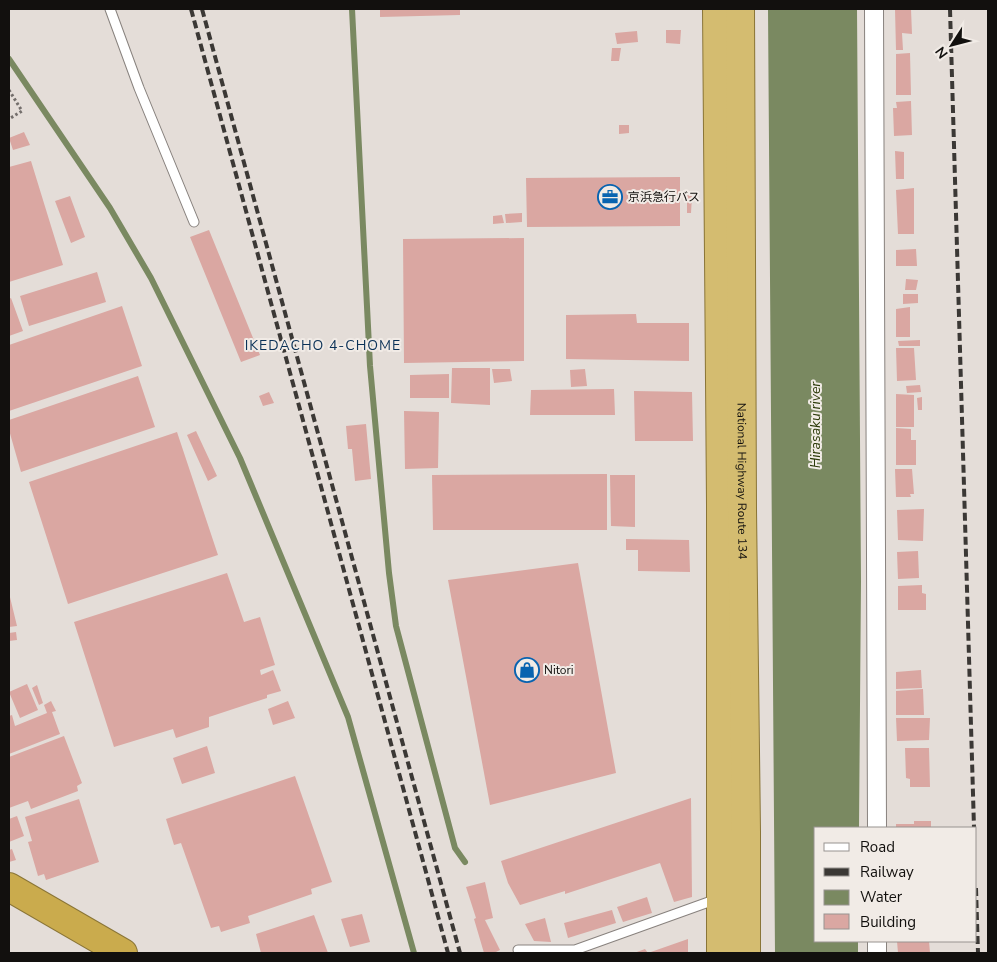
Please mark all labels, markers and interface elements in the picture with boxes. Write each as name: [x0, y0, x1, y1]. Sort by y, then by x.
north arrow: [927, 20, 977, 70]
text: N: [931, 43, 953, 62]
office icon: 京浜急行バス: [597, 184, 623, 210]
place label: 京浜急行バス: [628, 189, 700, 205]
district label: IKEDACHO 4-CHOME: [245, 336, 401, 355]
water label: Hirasaku river: [806, 381, 825, 468]
street label: National Highway Route 134: [734, 403, 751, 559]
shop icon: Nitori: [514, 657, 540, 683]
place label: Nitori: [544, 662, 574, 678]
legend: [814, 827, 977, 942]
text: Road: [860, 837, 895, 857]
text: Railway: [860, 862, 914, 882]
text: Water: [860, 887, 903, 907]
text: Building: [860, 912, 916, 932]

